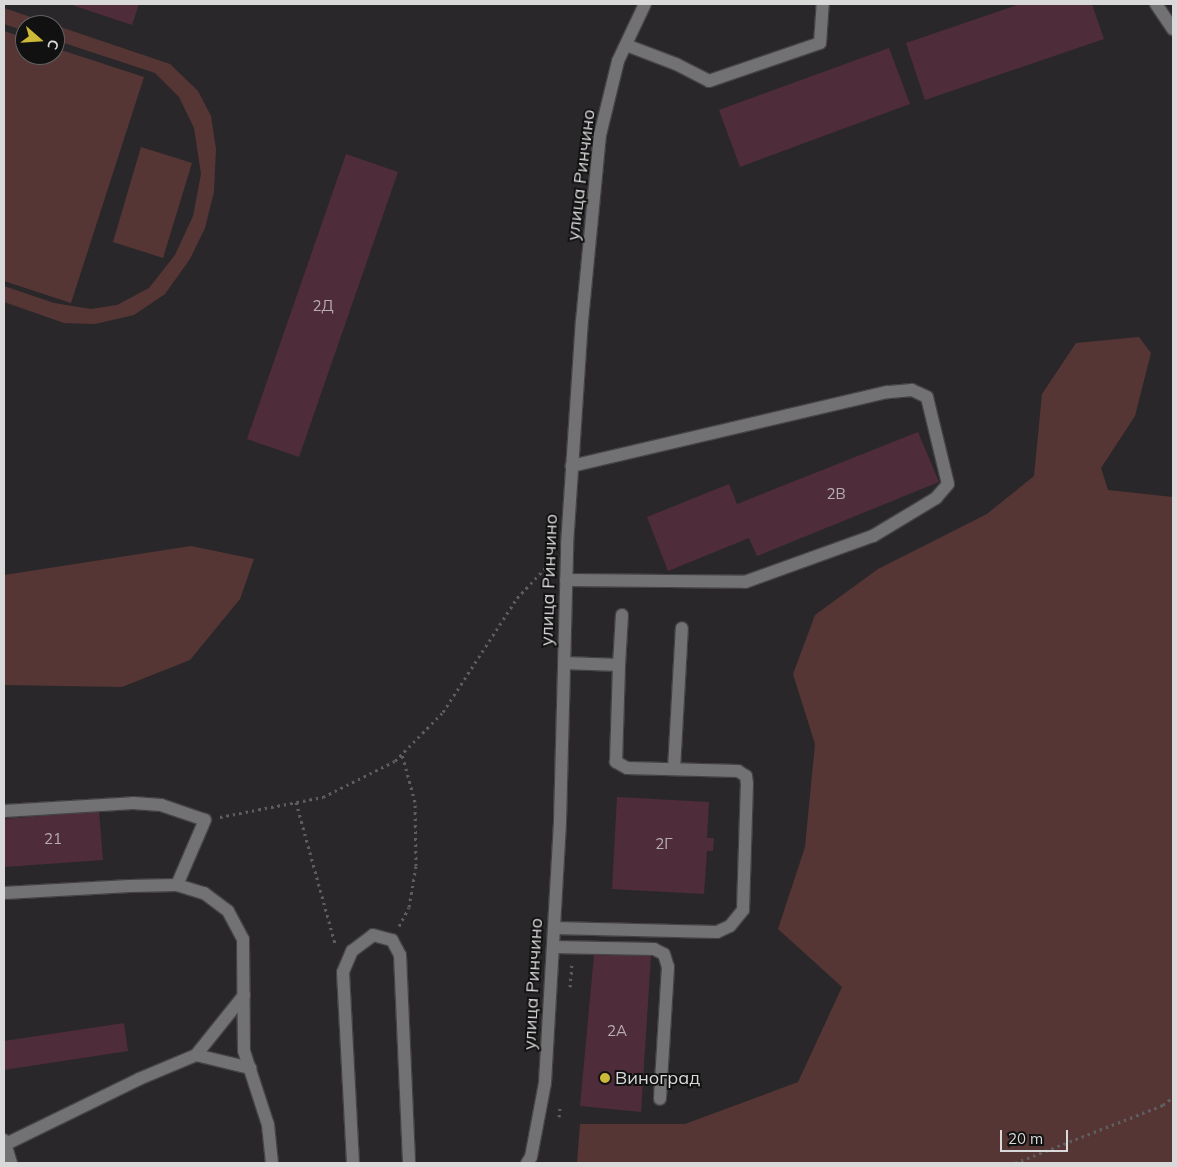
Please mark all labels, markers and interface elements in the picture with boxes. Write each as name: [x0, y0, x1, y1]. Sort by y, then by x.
north arrow: [15, 15, 65, 65]
text: С: [43, 37, 63, 52]
street label: улица Ринчино: [562, 108, 600, 242]
house number: 2Д: [312, 297, 334, 315]
house number: 2В: [826, 485, 846, 503]
street label: улица Ринчино: [536, 514, 562, 646]
house number: 21: [44, 830, 62, 848]
house number: 2Г: [655, 835, 673, 853]
street label: улица Ринчино: [519, 917, 547, 1051]
house number: 2А: [607, 1022, 627, 1040]
place label: Виноград: [615, 1067, 700, 1089]
marker: Виноград: [599, 1072, 611, 1084]
scale bar: [1002, 1120, 1070, 1152]
text: 20 m: [1008, 1129, 1043, 1148]

